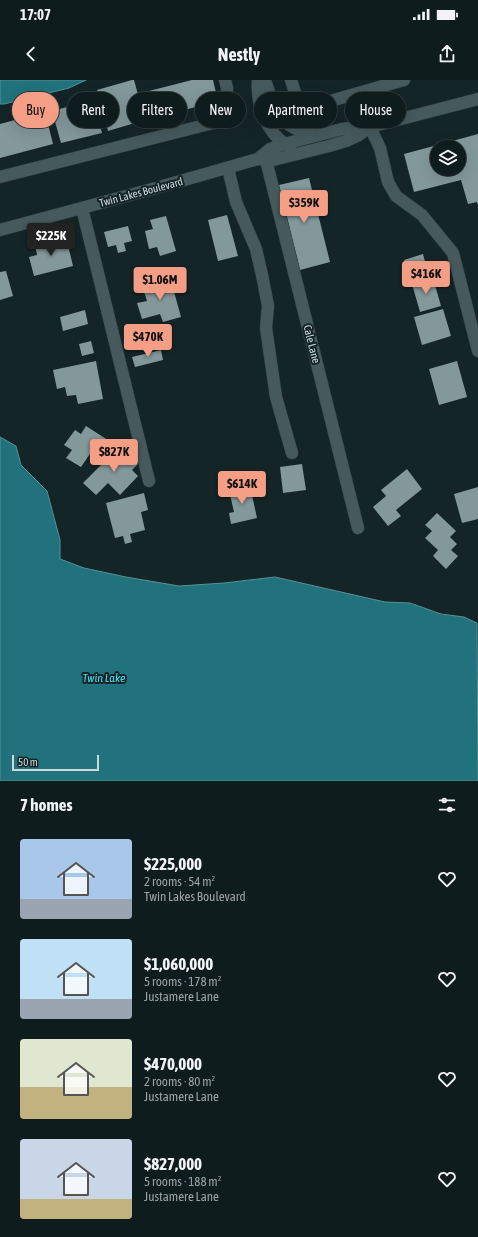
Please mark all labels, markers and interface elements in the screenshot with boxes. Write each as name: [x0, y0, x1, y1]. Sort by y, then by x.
text: 17:07: [20, 6, 51, 23]
icon: back: [20, 43, 42, 65]
icon: share: [436, 43, 458, 65]
text: Nestly: [218, 44, 260, 65]
chip: Buy: [12, 92, 59, 128]
chip: Rent: [67, 92, 119, 128]
chip: Filters: [127, 92, 187, 128]
chip: New: [195, 92, 246, 128]
chip: Apartment: [254, 92, 337, 128]
chip: House: [345, 92, 406, 128]
map controls: [430, 140, 466, 176]
button: layers: [430, 140, 466, 176]
street label: Twin Lakes Boulevard: [98, 175, 184, 209]
pin: $359K: [276, 190, 332, 224]
text: $359K: [289, 195, 319, 210]
pin: $225K: [23, 223, 79, 257]
text: $225K: [36, 228, 66, 243]
pin: $416K: [398, 261, 454, 295]
text: $416K: [411, 266, 441, 281]
pin: $1.06M: [127, 267, 193, 301]
text: $1.06M: [143, 272, 177, 287]
pin: $470K: [120, 324, 176, 358]
street label: Cale Lane: [301, 324, 323, 364]
text: $470K: [133, 329, 163, 344]
pin: $827K: [86, 439, 142, 473]
text: $827K: [99, 444, 129, 459]
pin: $614K: [214, 471, 270, 505]
text: $614K: [227, 476, 257, 491]
water label: Twin Lake: [83, 671, 126, 685]
scale bar: [12, 753, 99, 772]
text: 50 m: [18, 756, 38, 768]
icon: filters: [436, 794, 458, 816]
text: 7 homes: [20, 795, 73, 815]
text: $225,000: [144, 854, 202, 874]
icon: home: [52, 855, 100, 903]
icon: heart: [436, 868, 458, 890]
text: 2 rooms · 54 m²: [144, 874, 215, 889]
text: Twin Lakes Boulevard: [144, 889, 246, 904]
text: $1,060,000: [144, 954, 213, 974]
icon: home: [52, 955, 100, 1003]
icon: heart: [436, 968, 458, 990]
text: 5 rooms · 178 m²: [144, 974, 221, 989]
text: Justamere Lane: [144, 989, 219, 1004]
text: $470,000: [144, 1054, 202, 1074]
icon: home: [52, 1055, 100, 1103]
icon: heart: [436, 1068, 458, 1090]
text: 2 rooms · 80 m²: [144, 1074, 215, 1089]
text: Justamere Lane: [144, 1089, 219, 1104]
text: $827,000: [144, 1154, 202, 1174]
icon: home: [52, 1155, 100, 1203]
icon: heart: [436, 1168, 458, 1190]
text: 5 rooms · 188 m²: [144, 1174, 221, 1189]
text: Justamere Lane: [144, 1189, 219, 1204]

